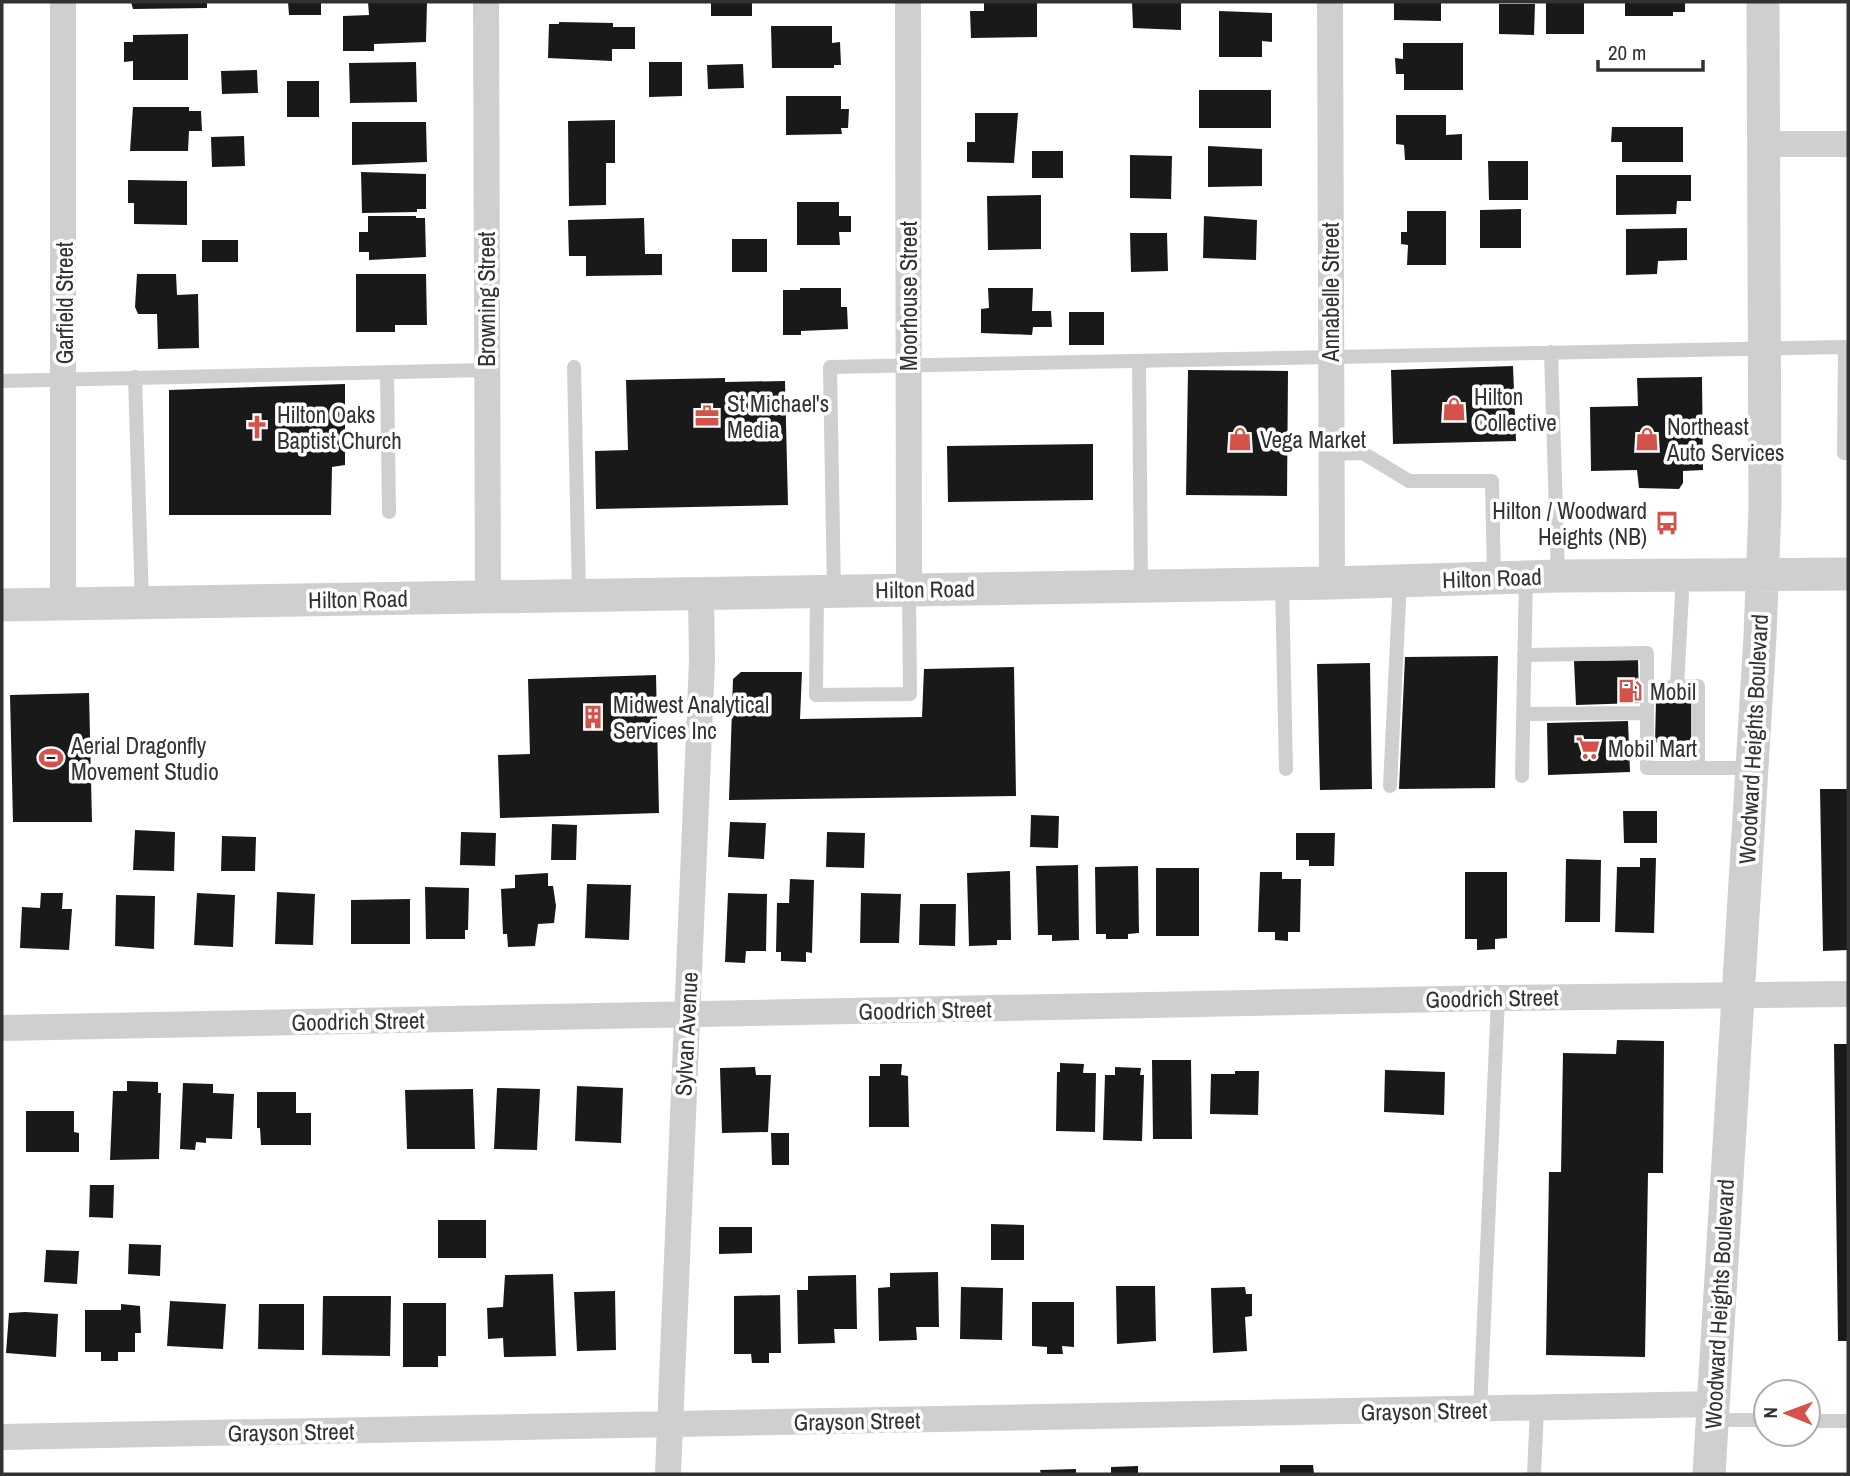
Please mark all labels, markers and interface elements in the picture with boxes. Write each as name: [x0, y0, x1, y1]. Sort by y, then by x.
scale bar: [1598, 28, 1703, 72]
text: 20 m: [1608, 38, 1646, 67]
street label: Moorhouse Street: [893, 221, 924, 371]
street label: Annabelle Street: [1315, 222, 1346, 363]
street label: Browning Street: [471, 231, 502, 367]
street label: Garfield Street: [49, 242, 80, 364]
place label: Hilton Collective: [1474, 381, 1557, 438]
place label: St Michael's Media: [727, 388, 829, 445]
shop icon: Hilton Collective: [1440, 395, 1468, 423]
place label: Hilton Oaks Baptist Church: [277, 399, 402, 456]
office icon: St Michael's Media: [693, 402, 721, 430]
place label: Northeast Auto Services: [1666, 411, 1784, 468]
church icon: Hilton Oaks Baptist Church: [243, 413, 271, 441]
place label: Vega Market: [1260, 424, 1366, 455]
shop icon: Vega Market: [1226, 425, 1254, 453]
shop icon: Northeast Auto Services: [1633, 425, 1661, 453]
place label: Hilton / Woodward Heights (NB): [1492, 495, 1647, 552]
bus stop icon: Hilton / Woodward Heights (NB): [1653, 509, 1681, 537]
street label: Hilton Road: [1442, 561, 1542, 595]
street label: Hilton Road: [875, 573, 975, 605]
street label: Hilton Road: [308, 583, 408, 615]
street label: Woodward Heights Boulevard: [1731, 613, 1775, 865]
place label: Mobil: [1650, 676, 1696, 707]
fuel station icon: Mobil: [1616, 677, 1644, 705]
place label: Midwest Analytical Services Inc: [613, 689, 769, 746]
building icon: Midwest Analytical Services Inc: [579, 703, 607, 731]
place label: Aerial Dragonfly Movement Studio: [70, 730, 219, 787]
place label: Mobil Mart: [1608, 733, 1697, 764]
supermarket icon: Mobil Mart: [1574, 734, 1602, 762]
sports icon: Aerial Dragonfly Movement Studio: [37, 744, 65, 772]
street label: Sylvan Avenue: [667, 971, 705, 1097]
street label: Goodrich Street: [1425, 981, 1559, 1015]
street label: Goodrich Street: [858, 993, 992, 1027]
street label: Goodrich Street: [291, 1004, 425, 1038]
street label: Woodward Heights Boulevard: [1697, 1178, 1741, 1430]
north arrow: [1752, 1378, 1822, 1448]
street label: Grayson Street: [1360, 1394, 1488, 1428]
street label: Grayson Street: [793, 1404, 921, 1438]
text: N: [1757, 1407, 1783, 1419]
street label: Grayson Street: [227, 1415, 355, 1449]

